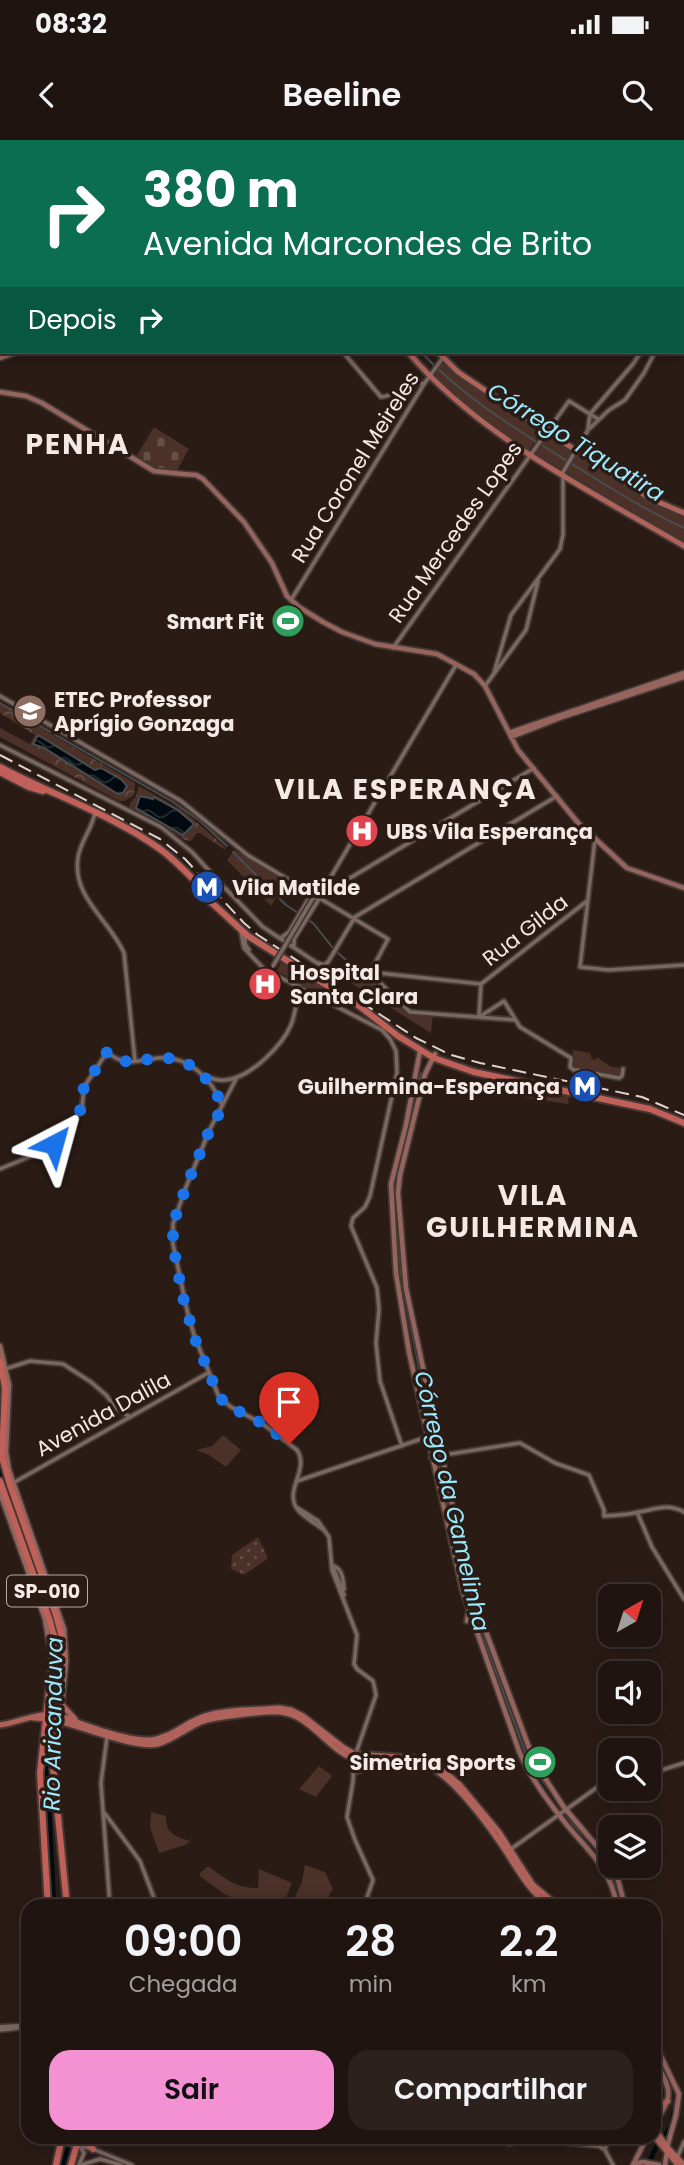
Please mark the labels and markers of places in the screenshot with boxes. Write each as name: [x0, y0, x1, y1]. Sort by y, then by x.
sports icon: Smart Fit: [269, 602, 307, 640]
place label: Smart Fit: [166, 607, 264, 636]
place label: ETEC Professor Aprígio Gonzaga: [54, 685, 234, 738]
school or university icon: ETEC Professor Aprígio Gonzaga: [11, 692, 49, 730]
hospital icon: UBS Vila Esperança: [343, 812, 381, 850]
place label: UBS Vila Esperança: [386, 817, 593, 846]
metro station icon: Vila Matilde: [188, 868, 226, 906]
place label: Vila Matilde: [232, 873, 360, 902]
place label: Hospital Santa Clara: [290, 958, 418, 1011]
hospital icon: Hospital Santa Clara: [246, 965, 284, 1003]
metro station icon: Guilhermina-Esperança: [566, 1067, 604, 1105]
place label: Guilhermina-Esperança: [298, 1072, 560, 1101]
pin: [259, 1372, 319, 1444]
sports icon: Simetria Sports: [521, 1743, 559, 1781]
place label: Simetria Sports: [350, 1748, 516, 1777]

